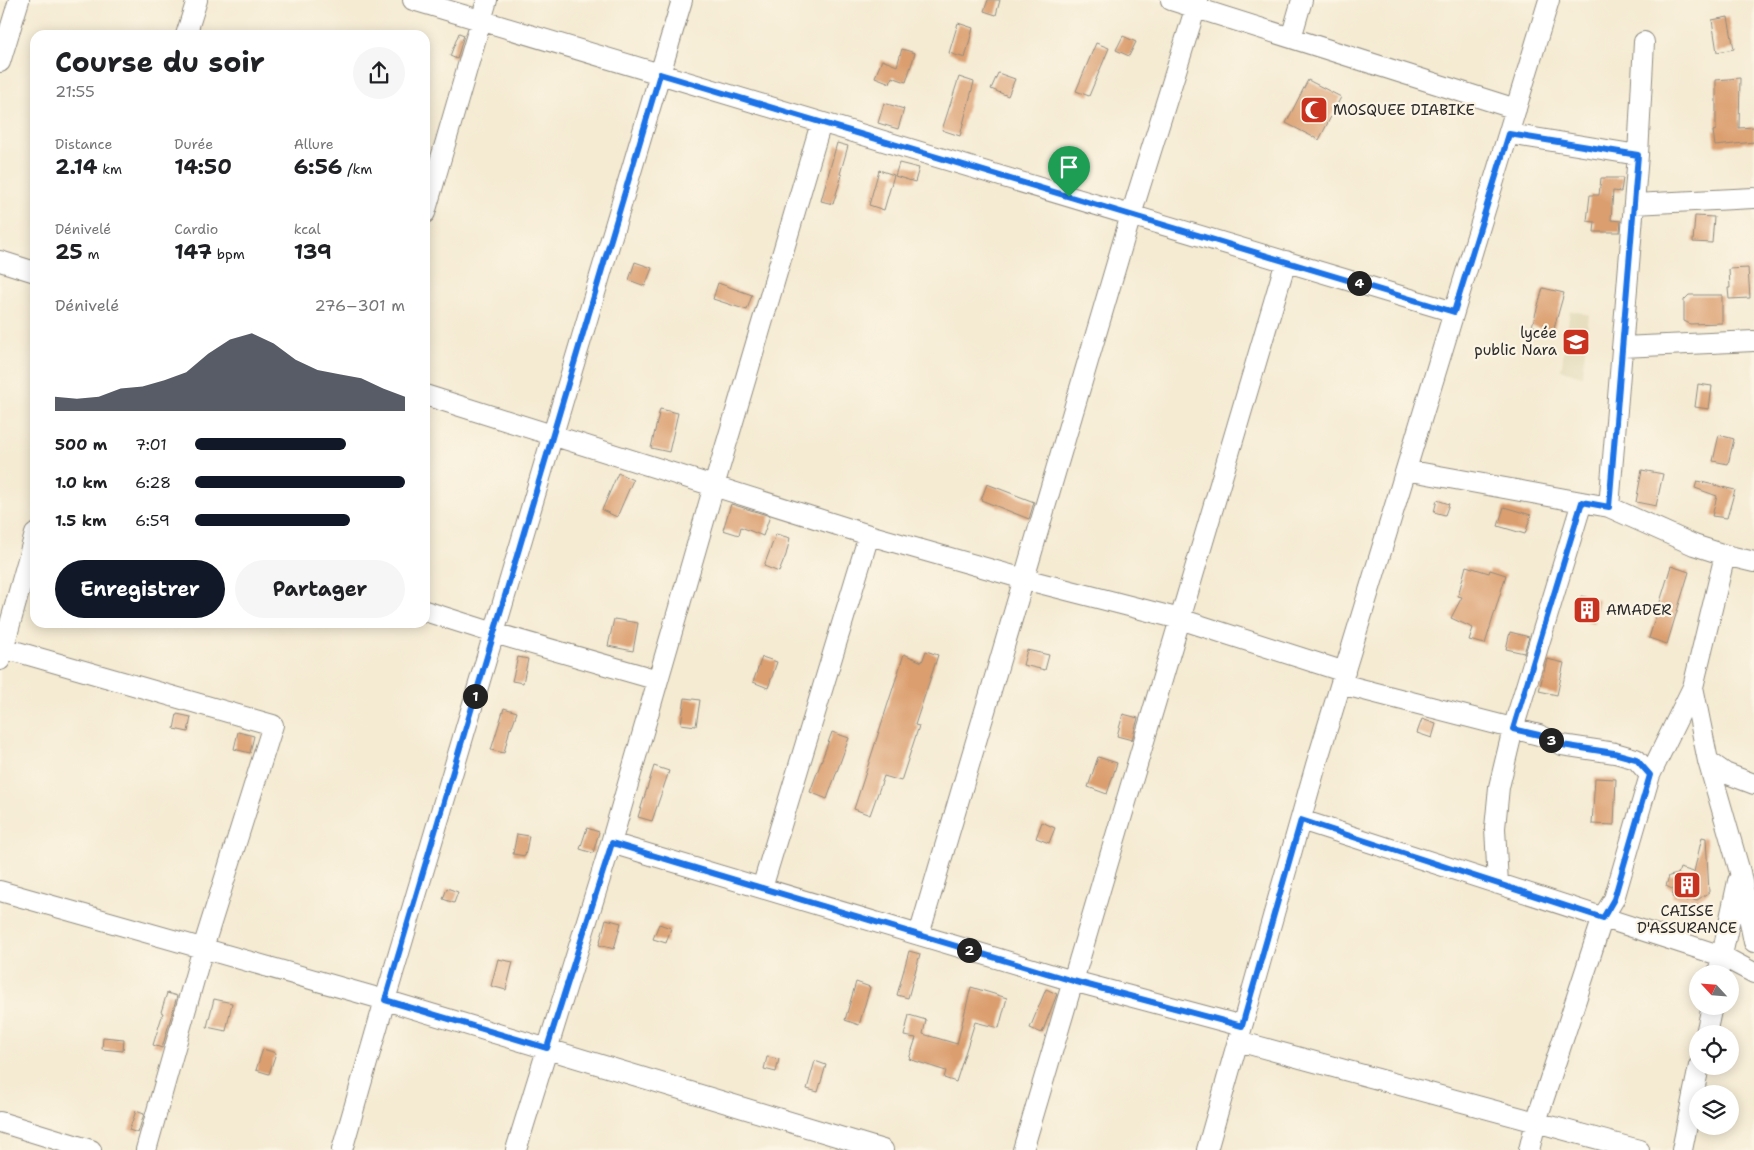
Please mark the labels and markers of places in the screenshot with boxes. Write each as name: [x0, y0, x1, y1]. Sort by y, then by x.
mosque icon: MOSQUEE DIABIKE: [1299, 95, 1329, 125]
place label: MOSQUEE DIABIKE: [1333, 100, 1475, 120]
pin: [1048, 146, 1090, 197]
pin: 4: [1346, 270, 1372, 296]
place label: lycée public Nara: [1474, 323, 1558, 360]
school or university icon: lycée public Nara: [1561, 327, 1591, 357]
building icon: AMADER: [1572, 595, 1602, 625]
place label: AMADER: [1606, 600, 1672, 620]
pin: 1: [462, 684, 488, 708]
pin: 3: [1538, 728, 1564, 752]
building icon: CAISSE D'ASSURANCE: [1672, 870, 1702, 900]
place label: CAISSE D'ASSURANCE: [1637, 901, 1737, 938]
pin: 2: [956, 938, 982, 962]

